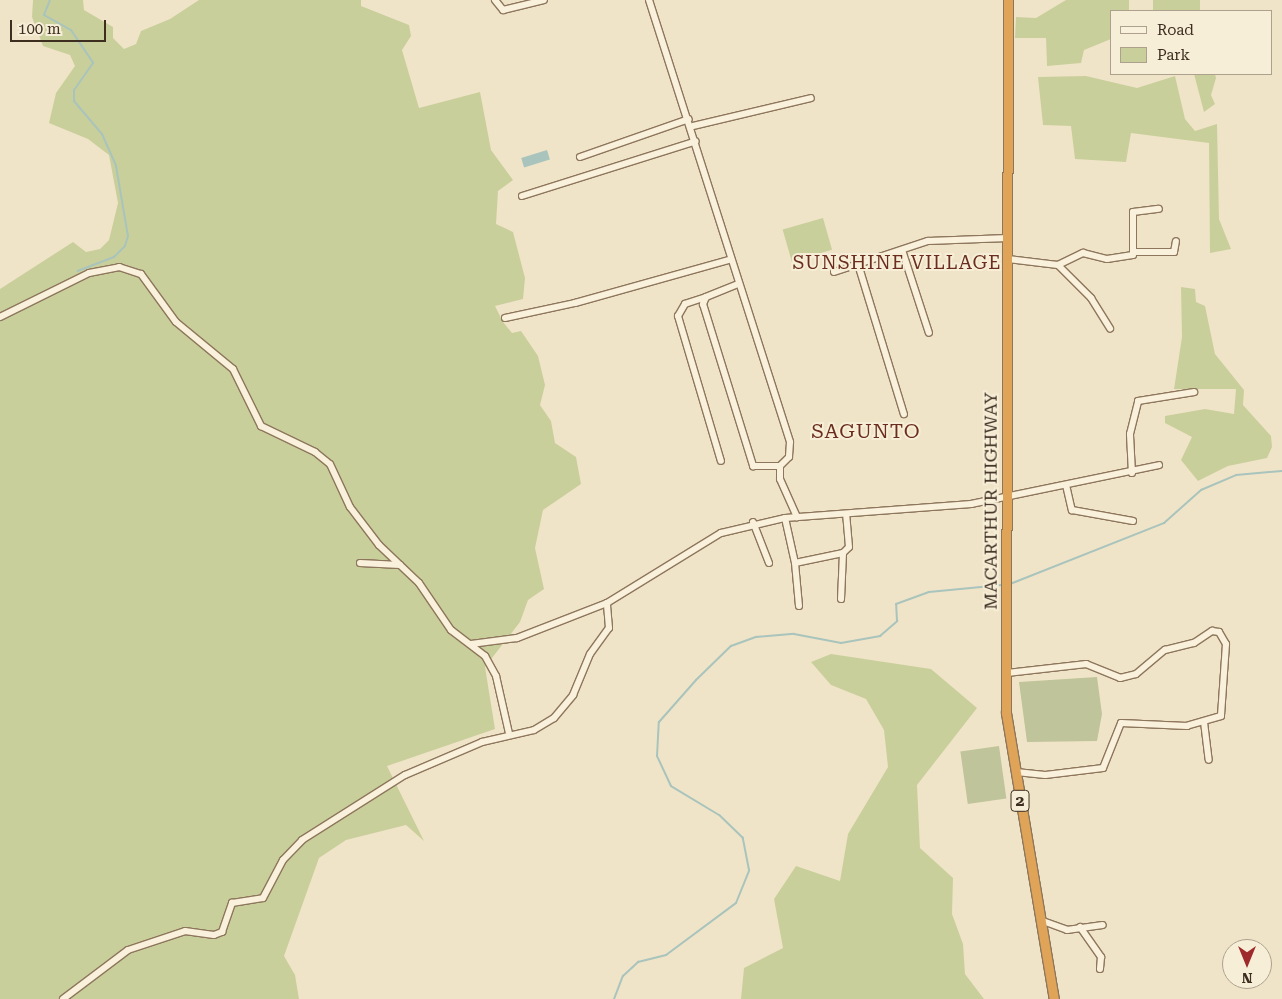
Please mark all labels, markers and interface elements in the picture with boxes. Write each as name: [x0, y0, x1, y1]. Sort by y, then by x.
scale bar: [12, 10, 109, 42]
legend: [1110, 10, 1272, 75]
text: 100 m: [18, 20, 61, 38]
text: Road: [1157, 21, 1194, 39]
text: Park: [1157, 46, 1190, 64]
district label: SUNSHINE VILLAGE: [791, 252, 1003, 274]
street label: MACARTHUR HIGHWAY: [980, 392, 1002, 610]
district label: SAGUNTO: [810, 419, 922, 443]
road number: 2: [1010, 788, 1030, 814]
north arrow: [1222, 939, 1272, 989]
text: N: [1242, 970, 1252, 986]

